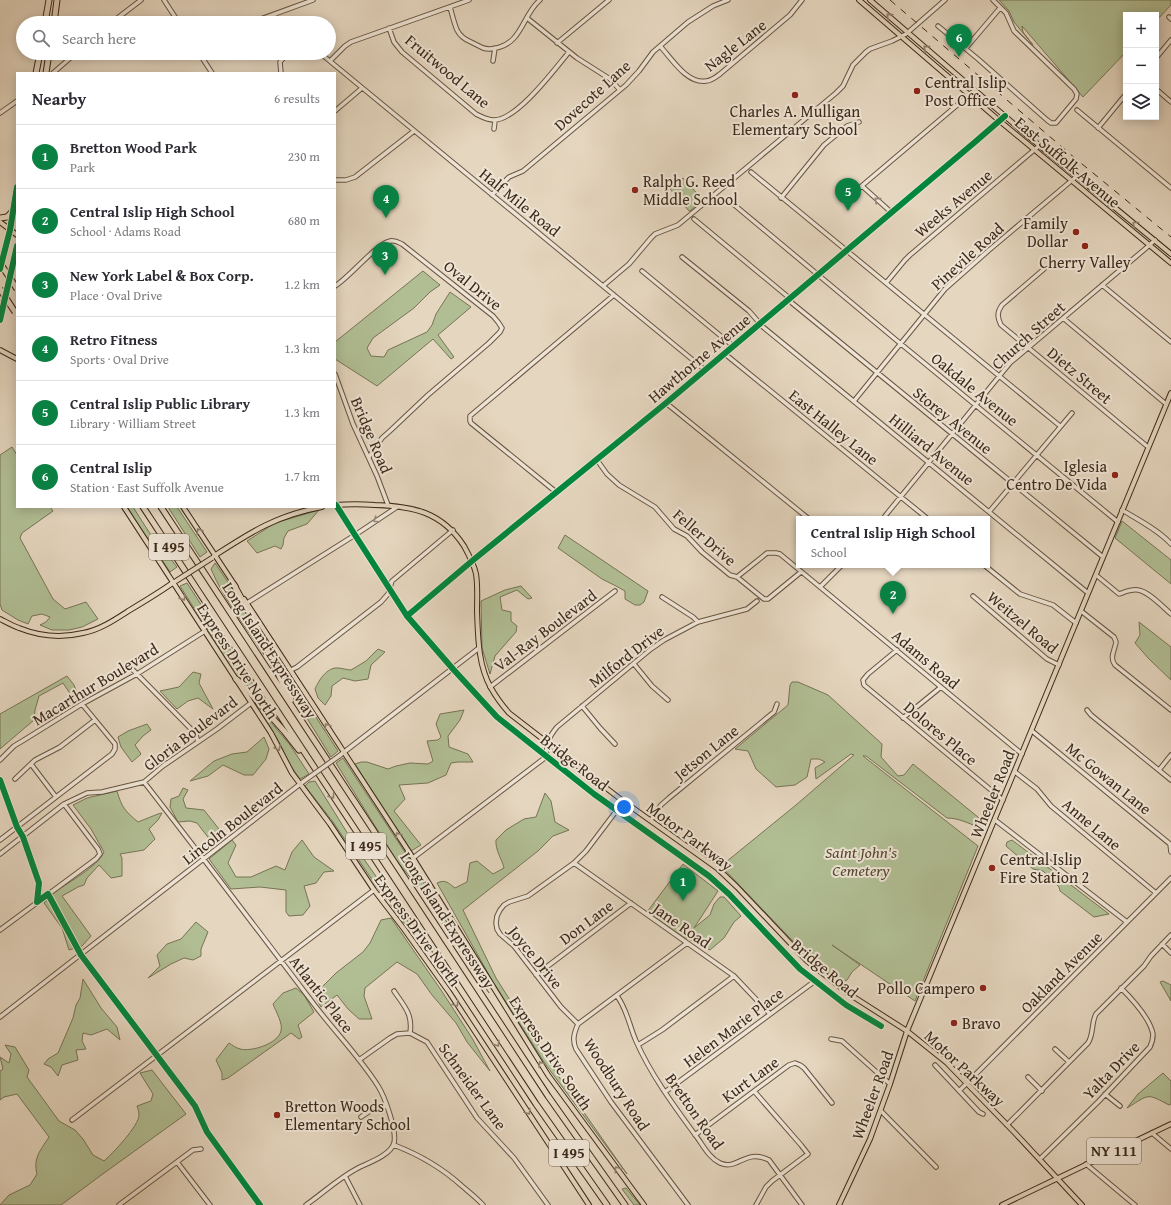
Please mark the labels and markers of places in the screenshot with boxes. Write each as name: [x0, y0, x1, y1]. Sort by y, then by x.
pin: 6: [946, 24, 972, 57]
place label: Central Islip Post Office: [925, 70, 1007, 112]
marker: Central Islip Post Office: [912, 86, 922, 96]
marker: Charles A. Mulligan Elementary School: [790, 90, 800, 100]
place label: Charles A. Mulligan Elementary School: [730, 99, 860, 141]
place label: Ralph G. Reed Middle School: [643, 169, 738, 211]
pin: 5: [835, 178, 861, 211]
pin: 4: [373, 185, 399, 218]
marker: Ralph G. Reed Middle School: [630, 185, 640, 195]
place label: Family Dollar: [1023, 211, 1068, 253]
marker: Family Dollar: [1071, 227, 1081, 237]
marker: Cherry Valley: [1080, 241, 1090, 251]
pin: 3: [372, 242, 398, 275]
place label: Cherry Valley: [1039, 250, 1131, 274]
place label: Iglesia Centro De Vida: [1006, 454, 1107, 496]
marker: Iglesia Centro De Vida: [1110, 470, 1120, 480]
pin: 2: [880, 581, 906, 614]
place label: Central Islip Fire Station 2: [1000, 847, 1089, 889]
marker: Central Islip Fire Station 2: [987, 863, 997, 873]
pin: 1: [670, 868, 696, 901]
place label: Pollo Campero: [878, 976, 975, 1000]
marker: Pollo Campero: [978, 983, 988, 993]
place label: Bravo: [962, 1011, 1001, 1035]
marker: Bravo: [949, 1018, 959, 1028]
place label: Bretton Woods Elementary School: [285, 1094, 411, 1136]
marker: Bretton Woods Elementary School: [272, 1110, 282, 1120]

